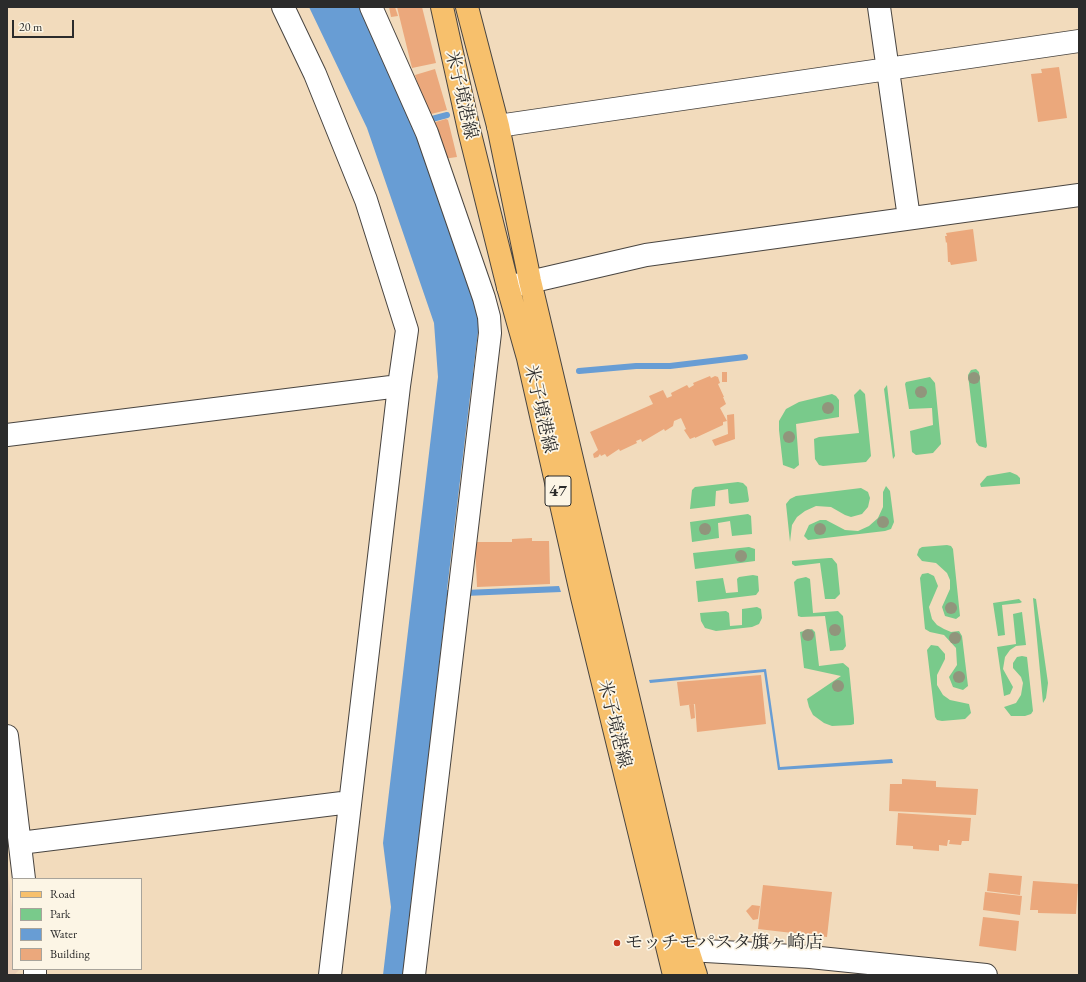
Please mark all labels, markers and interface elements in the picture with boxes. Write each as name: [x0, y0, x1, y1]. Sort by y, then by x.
scale bar: [14, 12, 76, 38]
text: 20 m: [19, 19, 42, 35]
street label: 米子境港線: [440, 49, 482, 141]
street label: 米子境港線: [519, 363, 561, 455]
road number: 47: [545, 476, 571, 506]
street label: 米子境港線: [593, 678, 635, 770]
legend: [12, 878, 142, 970]
text: Road: [50, 886, 75, 902]
text: Park: [50, 906, 70, 922]
text: Water: [50, 926, 77, 942]
place label: モッチモパスタ旗ヶ崎店: [625, 932, 823, 954]
marker: モッチモパスタ旗ヶ崎店: [612, 938, 622, 948]
text: Building: [50, 946, 90, 962]

